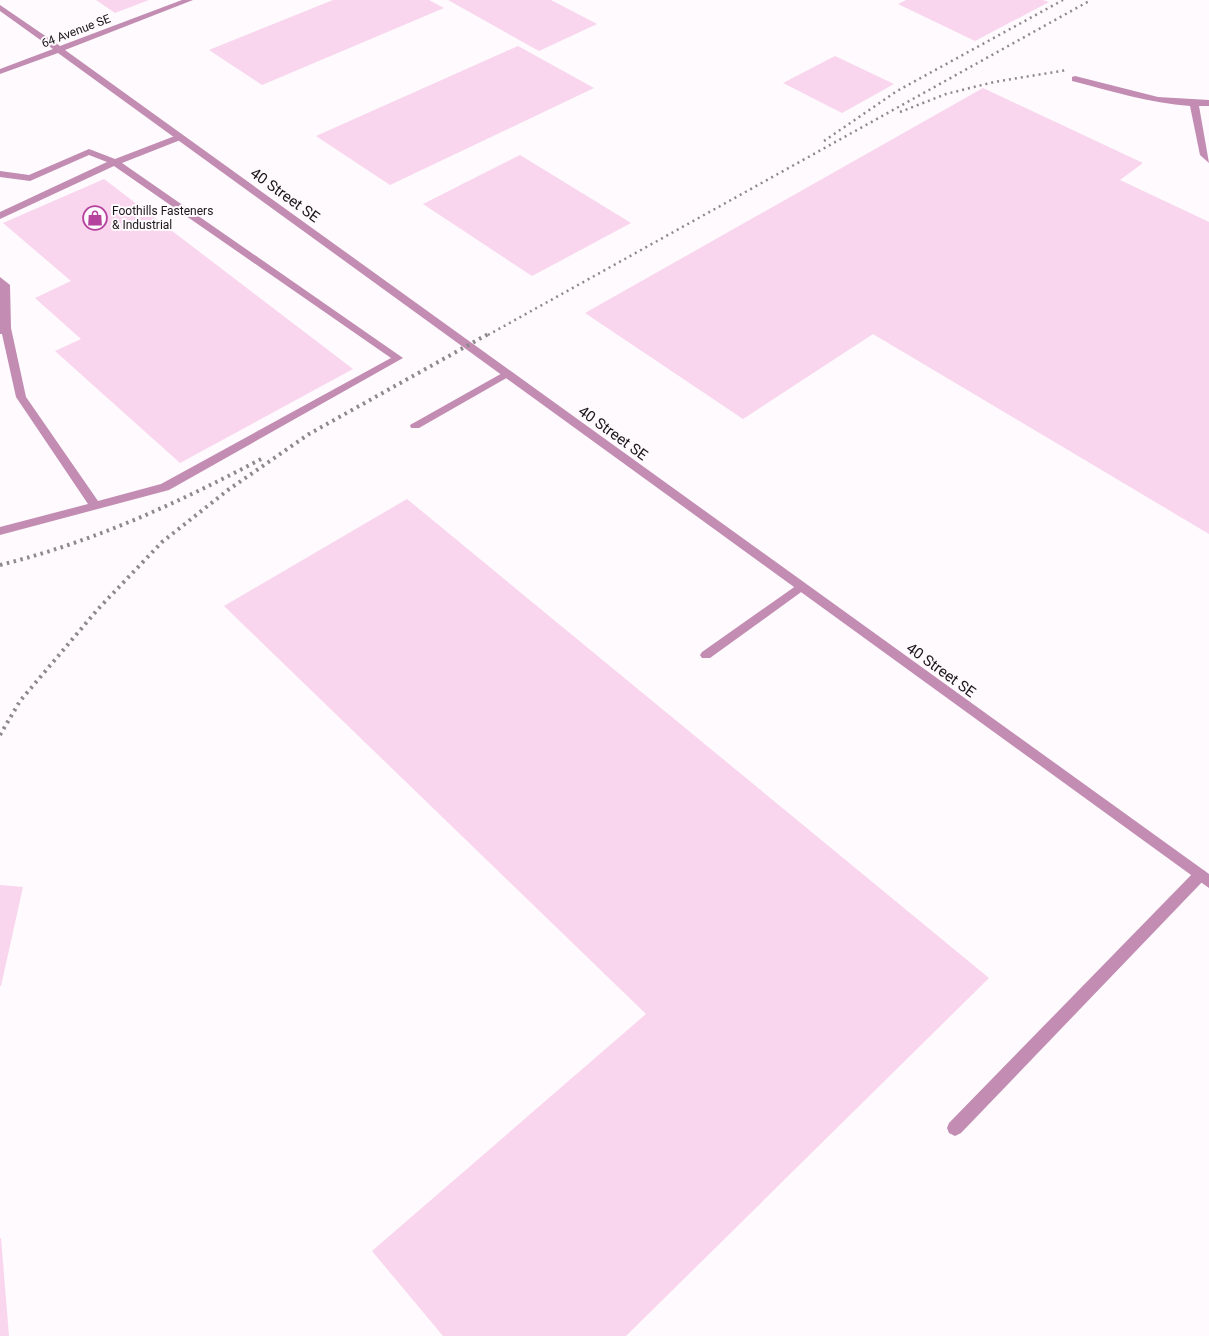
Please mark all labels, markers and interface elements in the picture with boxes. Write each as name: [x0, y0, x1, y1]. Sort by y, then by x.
street label: 64 Avenue SE: [40, 11, 113, 51]
street label: 40 Street SE: [247, 164, 324, 226]
place label: Foothills Fasteners & Industrial: [112, 204, 213, 232]
shop icon: Foothills Fasteners & Industrial: [82, 205, 108, 231]
street label: 40 Street SE: [575, 402, 652, 464]
street label: 40 Street SE: [903, 639, 980, 701]

